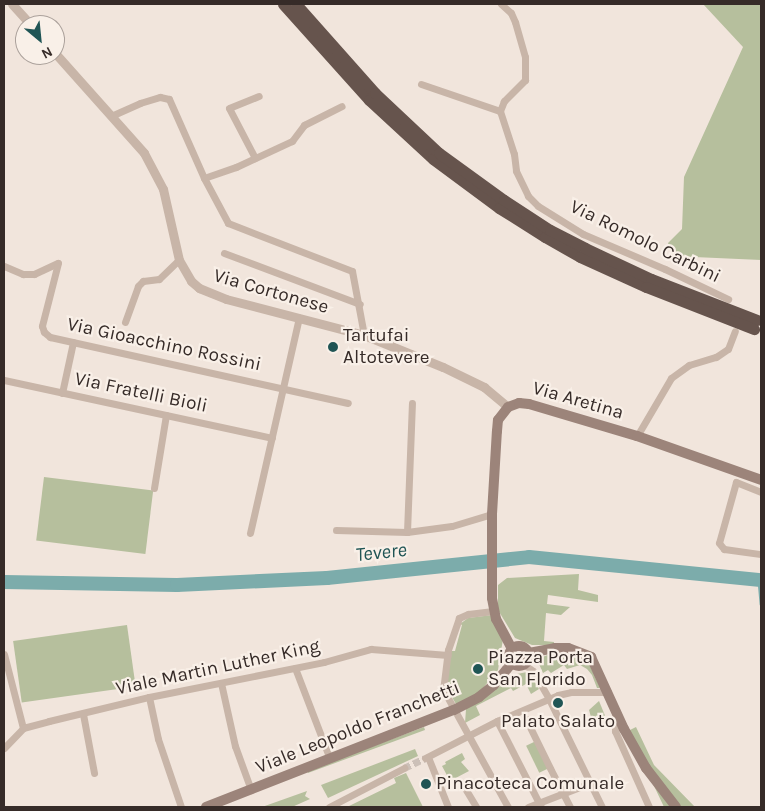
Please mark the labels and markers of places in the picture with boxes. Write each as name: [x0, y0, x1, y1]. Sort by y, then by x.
place label: Tartufai Altotevere: [343, 325, 430, 369]
marker: Tartufai Altotevere: [327, 341, 339, 353]
place label: Piazza Porta San Florido: [488, 647, 593, 691]
marker: Piazza Porta San Florido: [472, 663, 484, 675]
marker: Palato Salato: [552, 697, 564, 709]
place label: Palato Salato: [501, 711, 615, 733]
place label: Pinacoteca Comunale: [436, 773, 624, 795]
marker: Pinacoteca Comunale: [420, 778, 432, 790]

